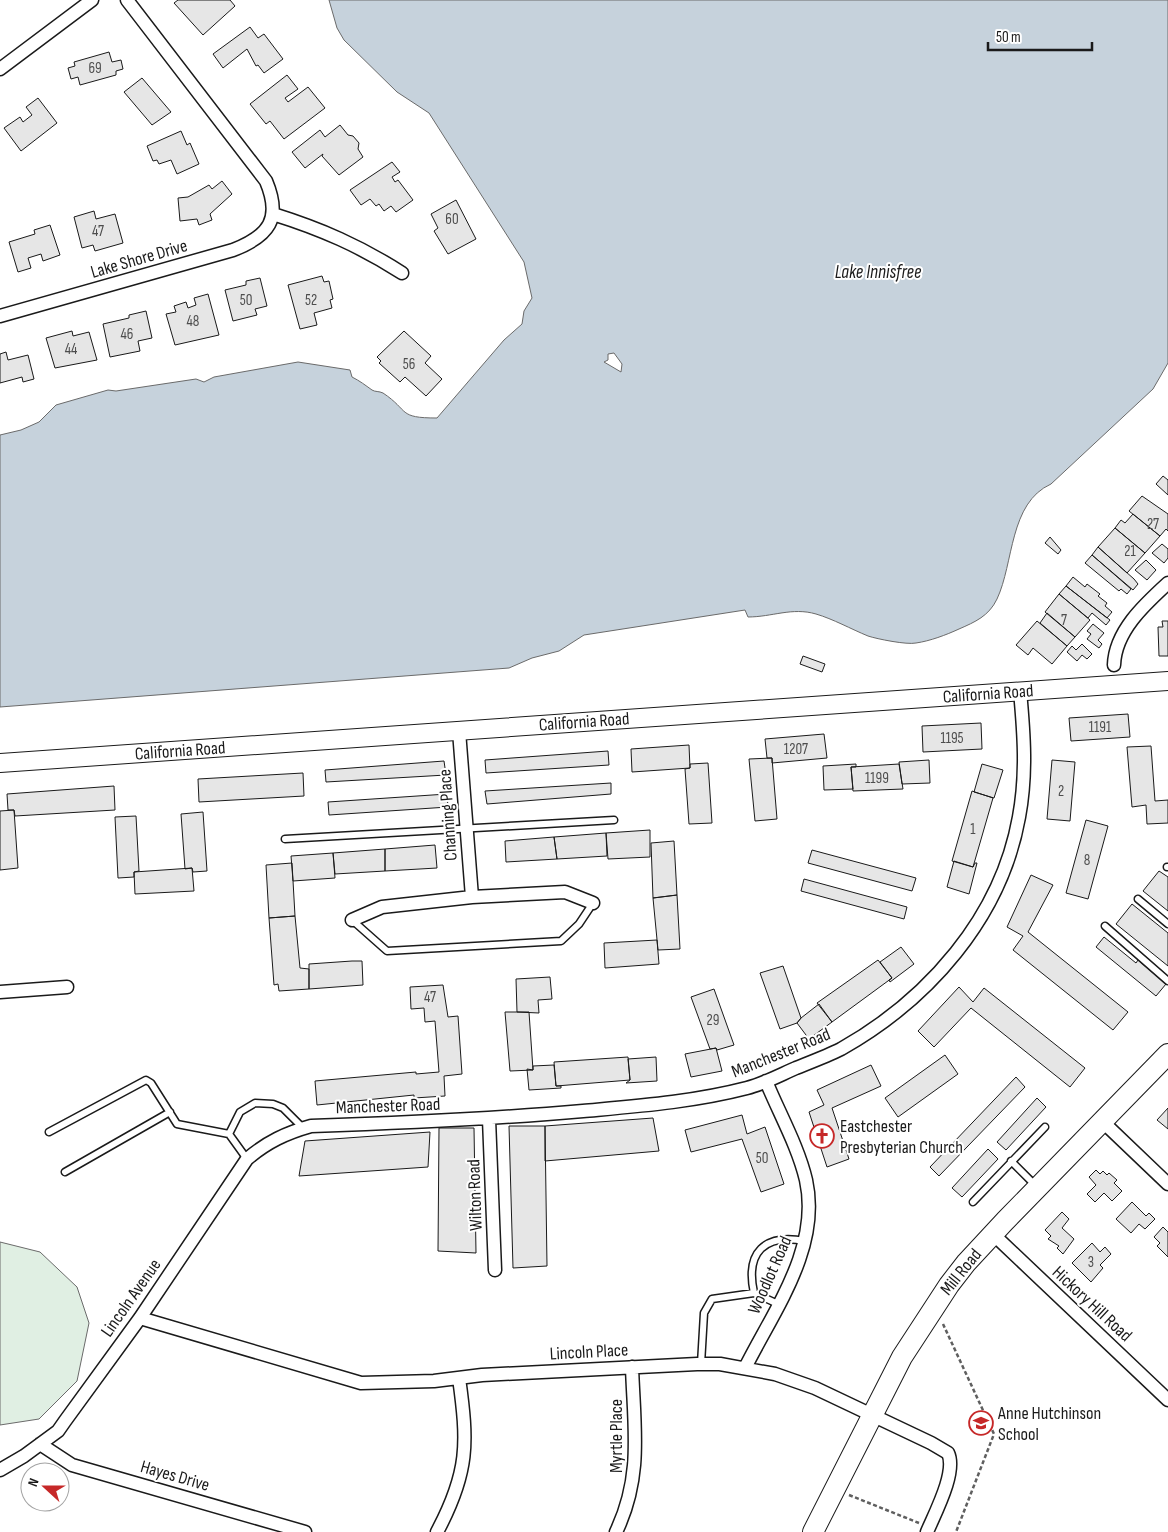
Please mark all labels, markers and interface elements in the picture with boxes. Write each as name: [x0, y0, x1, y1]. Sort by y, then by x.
scale bar: [988, 20, 1092, 52]
text: 50 m: [996, 28, 1021, 47]
house number: 69: [88, 59, 102, 78]
house number: 60: [445, 210, 459, 229]
house number: 47: [92, 222, 104, 241]
street label: Lake Shore Drive: [88, 235, 190, 283]
water label: Lake Innisfree: [835, 261, 922, 284]
house number: 50: [240, 291, 252, 310]
house number: 52: [305, 291, 317, 310]
house number: 48: [187, 312, 199, 331]
house number: 46: [121, 325, 133, 344]
house number: 44: [65, 340, 77, 359]
house number: 56: [403, 355, 415, 374]
house number: 27: [1147, 515, 1159, 534]
house number: 21: [1124, 542, 1136, 561]
house number: 7: [1061, 611, 1067, 630]
street label: California Road: [942, 680, 1034, 708]
street label: California Road: [538, 708, 630, 736]
house number: 1191: [1089, 718, 1112, 737]
house number: 1195: [940, 729, 964, 748]
street label: California Road: [134, 737, 226, 765]
house number: 1207: [784, 740, 808, 759]
street label: Channing Place: [434, 768, 462, 862]
house number: 1199: [865, 769, 889, 788]
house number: 2: [1058, 782, 1064, 801]
house number: 1: [970, 820, 976, 839]
house number: 8: [1084, 851, 1090, 870]
house number: 47: [424, 988, 436, 1007]
house number: 29: [707, 1011, 719, 1030]
street label: Manchester Road: [729, 1024, 833, 1082]
street label: Manchester Road: [335, 1094, 441, 1118]
place label: Eastchester Presbyterian Church: [840, 1116, 963, 1158]
church icon: Eastchester Presbyterian Church: [809, 1123, 835, 1149]
house number: 50: [756, 1149, 768, 1168]
street label: Wilton Road: [463, 1159, 487, 1231]
street label: Woodlot Road: [744, 1233, 796, 1317]
street label: Mill Road: [936, 1245, 986, 1299]
house number: 3: [1088, 1253, 1094, 1272]
street label: Lincoln Avenue: [97, 1255, 165, 1341]
street label: Hickory Hill Road: [1048, 1262, 1136, 1346]
street label: Lincoln Place: [549, 1339, 629, 1365]
street label: Myrtle Place: [606, 1399, 627, 1473]
place label: Anne Hutchinson School: [997, 1403, 1101, 1445]
school or university icon: Anne Hutchinson School: [968, 1410, 994, 1436]
street label: Hayes Drive: [138, 1456, 212, 1496]
north arrow: [20, 1462, 70, 1512]
text: N: [24, 1476, 43, 1489]

